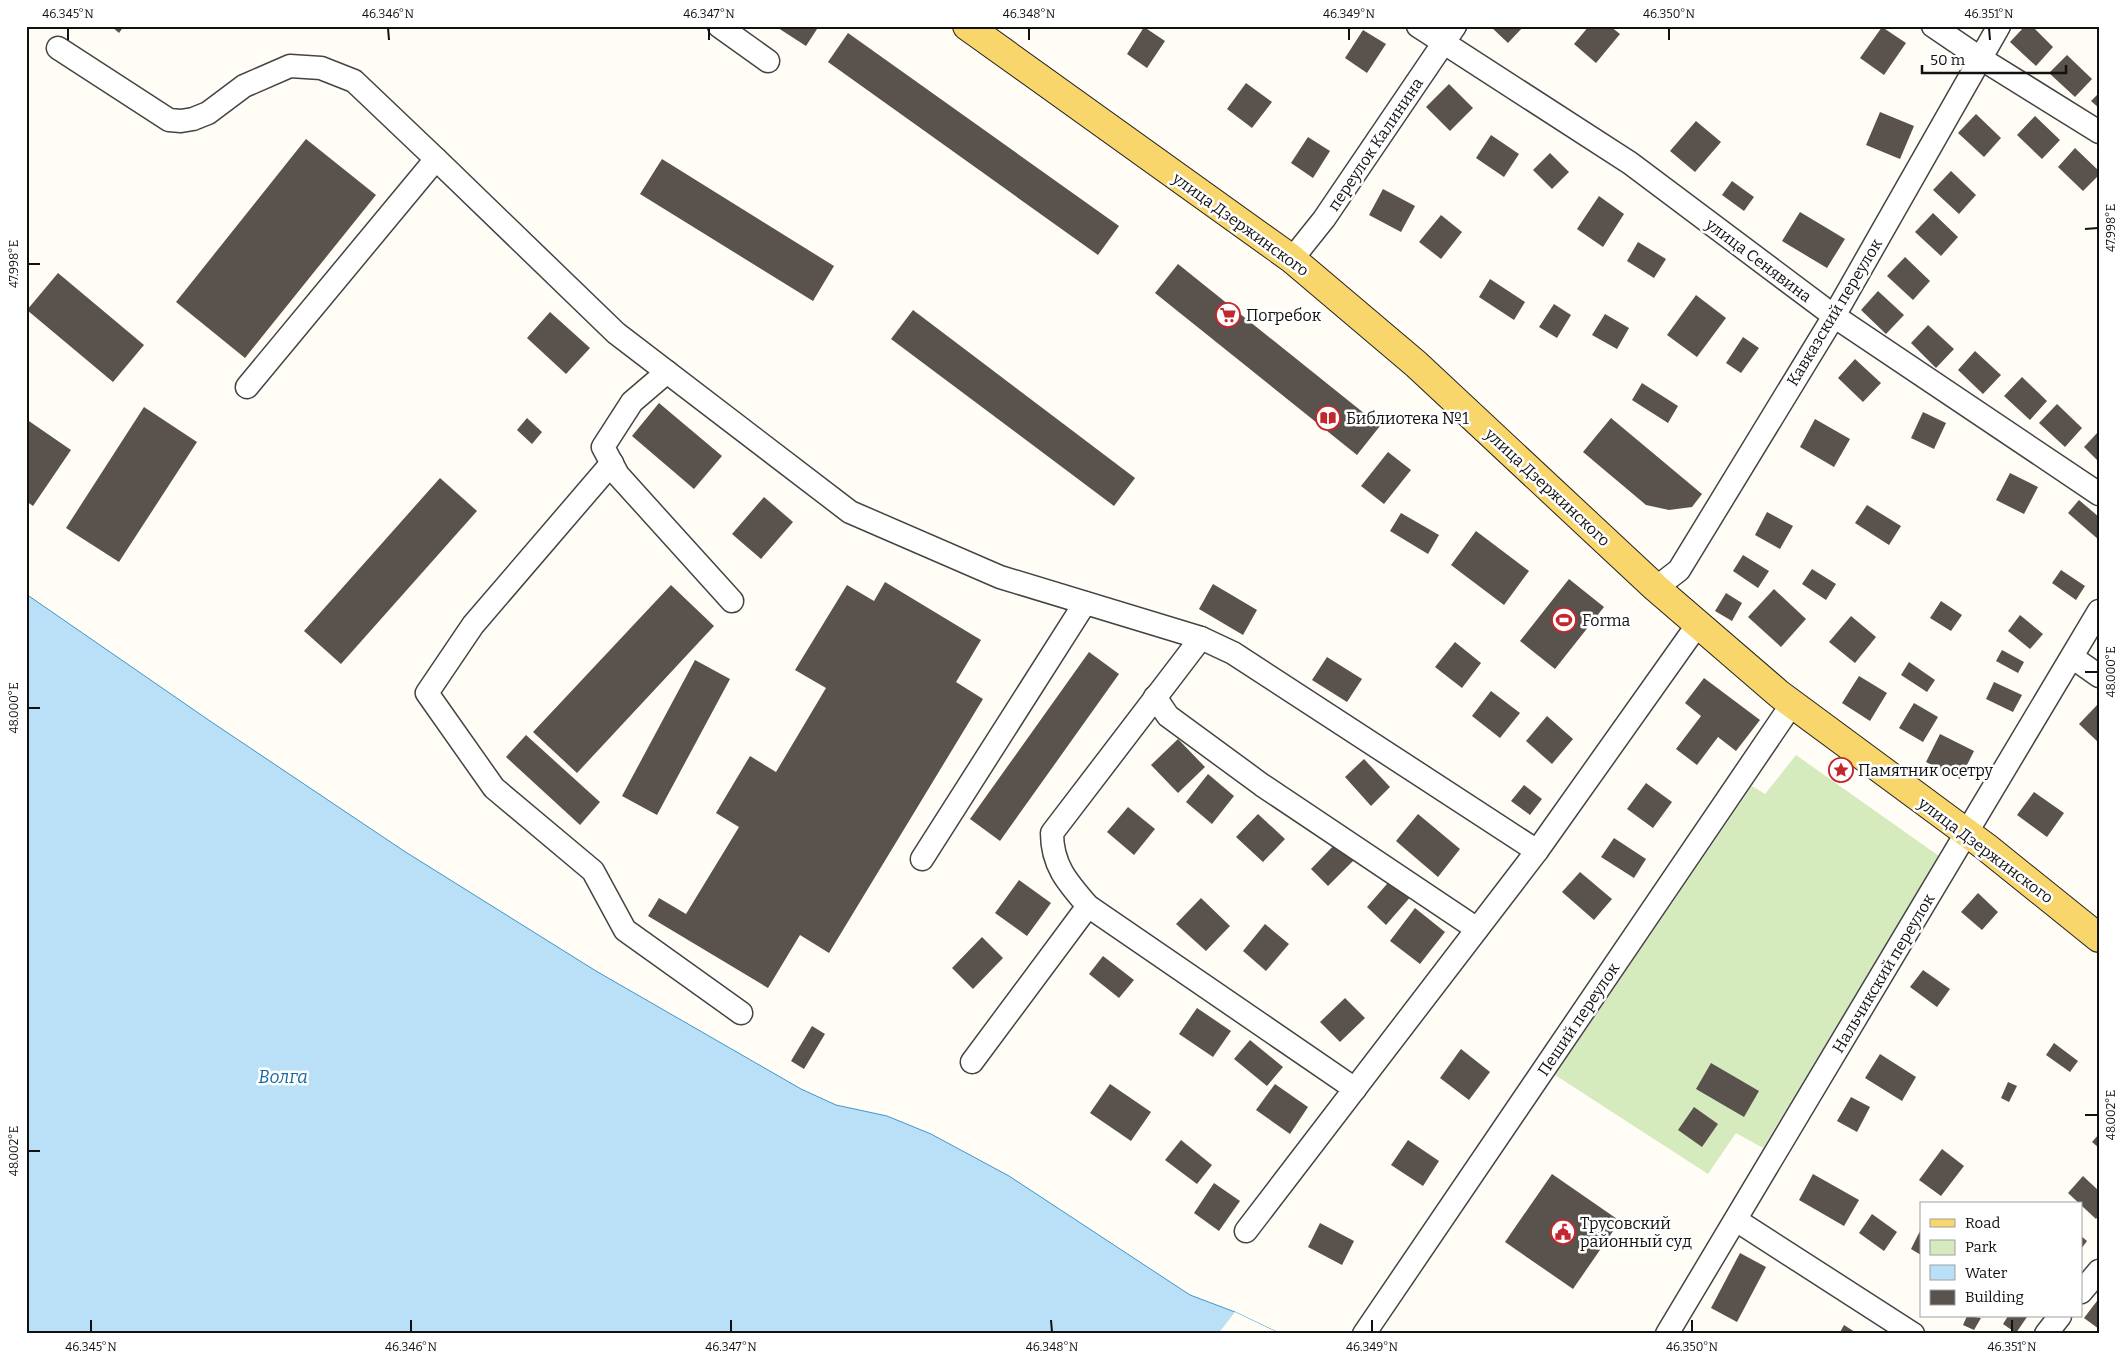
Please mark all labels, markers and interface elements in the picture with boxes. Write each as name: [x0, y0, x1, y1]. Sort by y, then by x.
text: 46.345°N: [42, 7, 94, 21]
text: 46.346°N: [362, 7, 414, 21]
text: 46.347°N: [683, 7, 735, 21]
text: 46.348°N: [1003, 7, 1056, 21]
text: 46.349°N: [1323, 7, 1376, 21]
text: 46.350°N: [1643, 7, 1696, 21]
text: 46.351°N: [1965, 7, 2014, 21]
scale bar: [1922, 42, 2066, 74]
text: 50 m: [1930, 51, 1966, 69]
street label: переулок Калинина: [1324, 74, 1427, 215]
street label: улица Дзержинского: [1168, 168, 1313, 280]
text: 47.998°E: [2104, 204, 2118, 252]
street label: улица Сенявина: [1701, 214, 1815, 306]
street label: Кавказский переулок: [1783, 235, 1886, 389]
text: 47.998°E: [7, 240, 21, 288]
supermarket icon: Погребок: [1215, 302, 1241, 328]
place label: Погребок: [1246, 306, 1322, 325]
library icon: Библиотека №1: [1315, 405, 1341, 431]
place label: Библиотека №1: [1346, 409, 1469, 428]
street label: улица Дзержинского: [1481, 424, 1614, 550]
sports icon: Forma: [1551, 607, 1577, 633]
place label: Forma: [1582, 611, 1631, 630]
text: 48.000°E: [2104, 646, 2118, 698]
text: 48.000°E: [7, 682, 21, 734]
place icon: Памятник осетру: [1828, 757, 1854, 783]
place label: Памятник осетру: [1858, 761, 1994, 780]
street label: улица Дзержинского: [1914, 793, 2057, 907]
street label: Нальчикский переулок: [1828, 890, 1939, 1056]
street label: Пеший переулок: [1533, 959, 1624, 1080]
water label: Волга: [258, 1066, 308, 1088]
text: 48.002°E: [2104, 1090, 2118, 1140]
text: 48.002°E: [7, 1126, 21, 1176]
legend: [1920, 1202, 2082, 1318]
place label: Трусовский районный суд: [1580, 1214, 1692, 1251]
text: Road: [1965, 1214, 2000, 1232]
public building icon: Трусовский районный суд: [1550, 1219, 1576, 1245]
text: Park: [1965, 1238, 1997, 1256]
text: Water: [1965, 1264, 2008, 1282]
text: Building: [1965, 1288, 2024, 1306]
text: 46.345°N: [65, 1340, 117, 1354]
text: 46.346°N: [385, 1340, 437, 1354]
text: 46.347°N: [705, 1340, 757, 1354]
text: 46.348°N: [1026, 1340, 1079, 1354]
text: 46.349°N: [1346, 1340, 1399, 1354]
text: 46.350°N: [1666, 1340, 1719, 1354]
text: 46.351°N: [1988, 1340, 2037, 1354]

